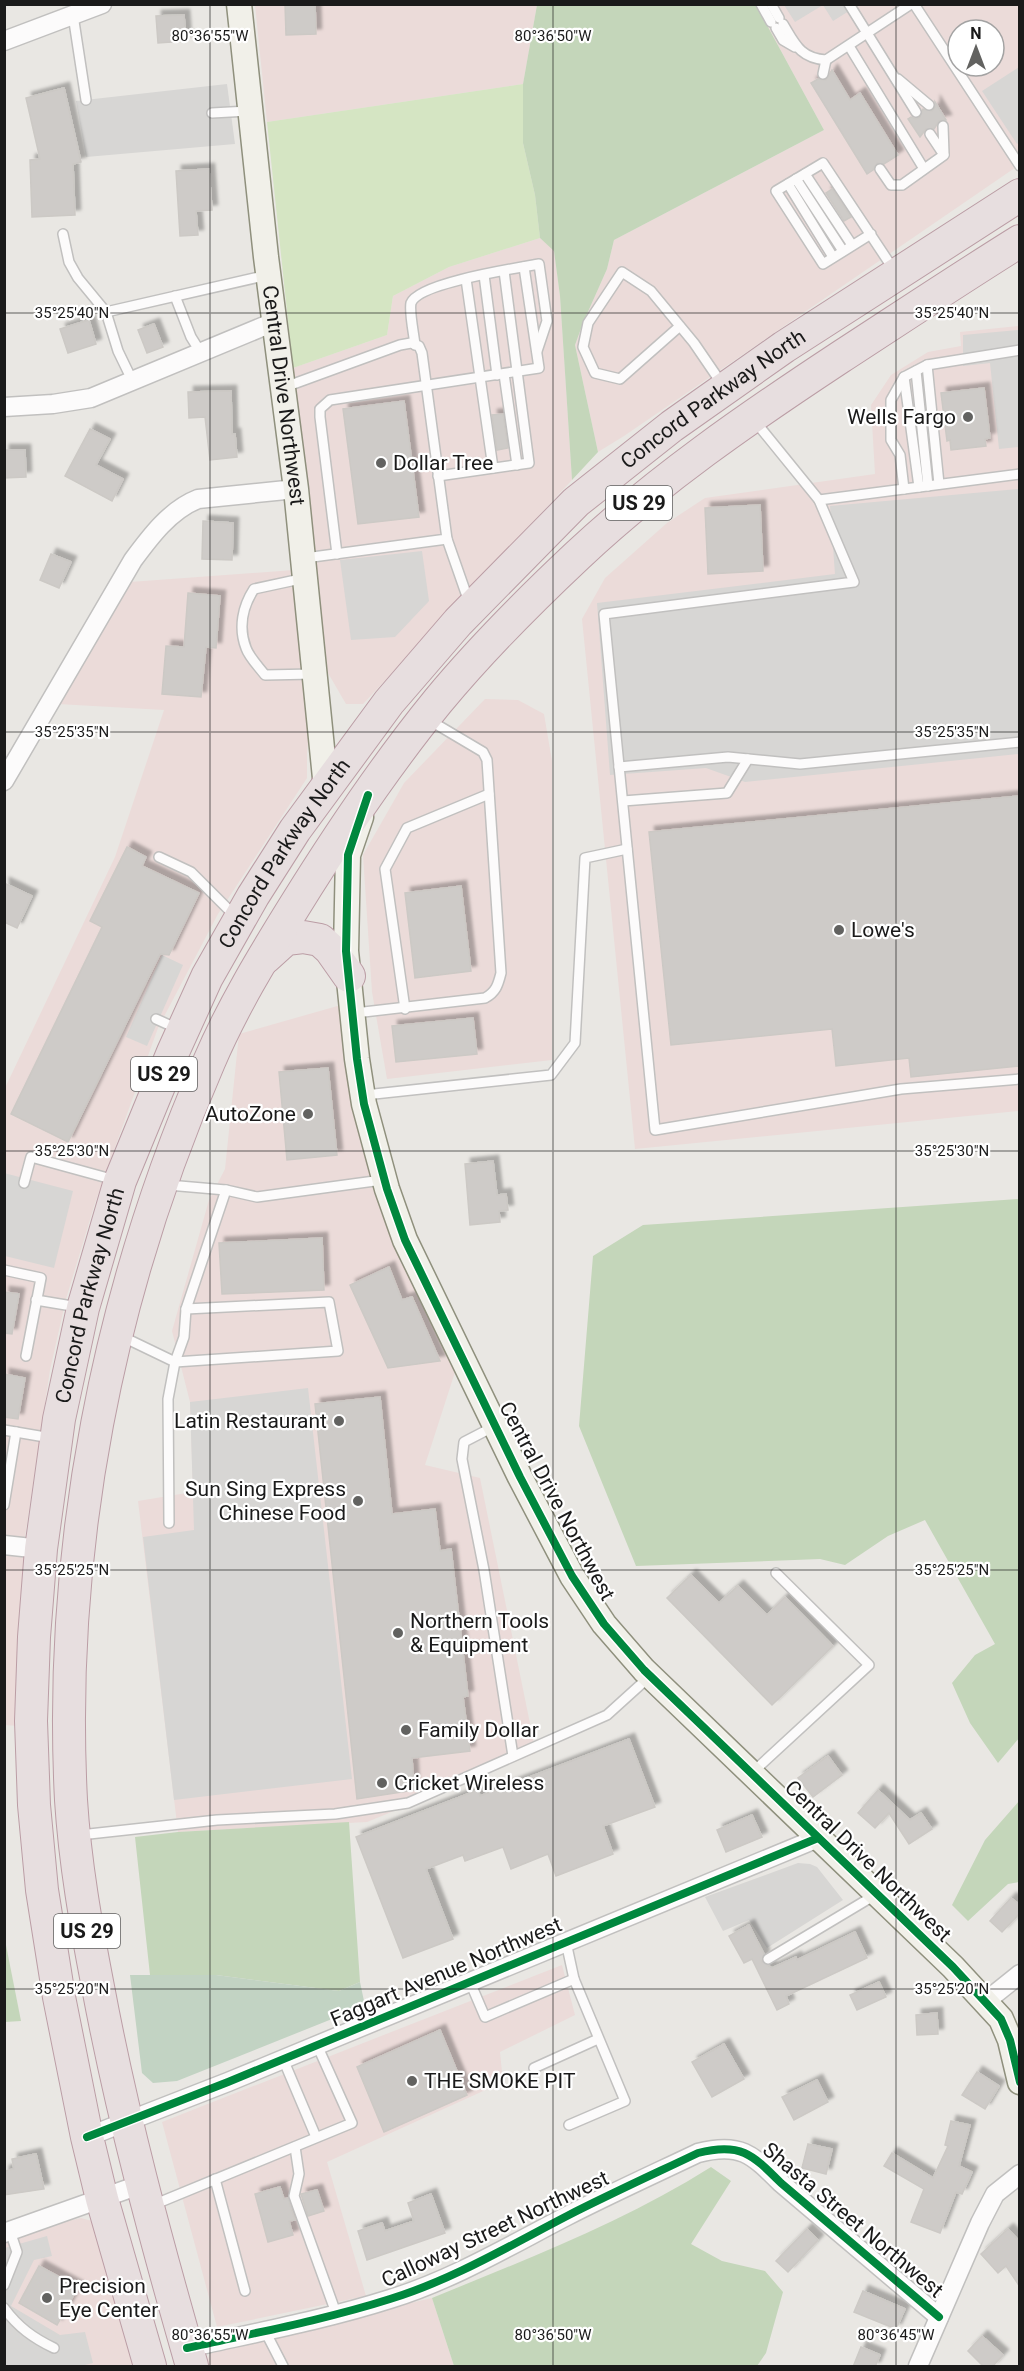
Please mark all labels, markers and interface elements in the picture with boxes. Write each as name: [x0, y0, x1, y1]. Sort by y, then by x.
north arrow: [946, 18, 1006, 78]
text: N: [970, 24, 982, 43]
text: 80°36'55"W: [172, 27, 248, 45]
text: 80°36'50"W: [515, 27, 591, 45]
street label: Central Drive Northwest: [258, 284, 310, 507]
text: 35°25'40"N: [35, 304, 109, 322]
text: 35°25'40"N: [915, 304, 989, 322]
street label: Concord Parkway North: [616, 324, 810, 474]
place label: Wells Fargo: [847, 405, 956, 429]
marker: Wells Fargo: [961, 410, 975, 424]
place label: Dollar Tree: [393, 451, 493, 475]
marker: Dollar Tree: [374, 456, 388, 470]
road number: US 29: [606, 486, 672, 520]
text: 35°25'35"N: [35, 723, 109, 741]
text: 35°25'35"N: [915, 723, 989, 741]
street label: Concord Parkway North: [214, 754, 355, 953]
place label: Lowe's: [851, 918, 915, 942]
marker: Lowe's: [832, 923, 846, 937]
road number: US 29: [131, 1057, 197, 1091]
place label: AutoZone: [205, 1102, 296, 1126]
marker: AutoZone: [301, 1107, 315, 1121]
text: 35°25'30"N: [35, 1142, 109, 1160]
text: 35°25'30"N: [915, 1142, 989, 1160]
street label: Concord Parkway North: [51, 1185, 129, 1406]
street label: Central Drive Northwest: [494, 1397, 620, 1605]
place label: Latin Restaurant: [174, 1409, 327, 1433]
marker: Latin Restaurant: [332, 1414, 346, 1428]
place label: Sun Sing Express Chinese Food: [185, 1477, 346, 1525]
marker: Sun Sing Express Chinese Food: [351, 1494, 365, 1508]
text: 35°25'25"N: [35, 1561, 109, 1579]
text: 35°25'25"N: [915, 1561, 989, 1579]
place label: Northern Tools & Equipment: [410, 1609, 549, 1657]
marker: Northern Tools & Equipment: [391, 1626, 405, 1640]
place label: Family Dollar: [418, 1718, 539, 1742]
marker: Family Dollar: [399, 1723, 413, 1737]
place label: Cricket Wireless: [394, 1771, 544, 1795]
street label: Central Drive Northwest: [780, 1775, 956, 1947]
marker: Cricket Wireless: [375, 1776, 389, 1790]
street label: Faggart Avenue Northwest: [327, 1912, 565, 2032]
road number: US 29: [54, 1914, 120, 1948]
text: 35°25'20"N: [35, 1980, 109, 1998]
text: 35°25'20"N: [915, 1980, 989, 1998]
place label: THE SMOKE PIT: [424, 2069, 576, 2093]
marker: THE SMOKE PIT: [405, 2074, 419, 2088]
street label: Shasta Street Northwest: [758, 2138, 948, 2303]
street label: Calloway Street Northwest: [378, 2166, 612, 2292]
place label: Precision Eye Center: [59, 2274, 158, 2322]
marker: Precision Eye Center: [40, 2291, 54, 2305]
text: 80°36'55"W: [172, 2326, 248, 2344]
text: 80°36'50"W: [515, 2326, 591, 2344]
text: 80°36'45"W: [858, 2326, 934, 2344]

